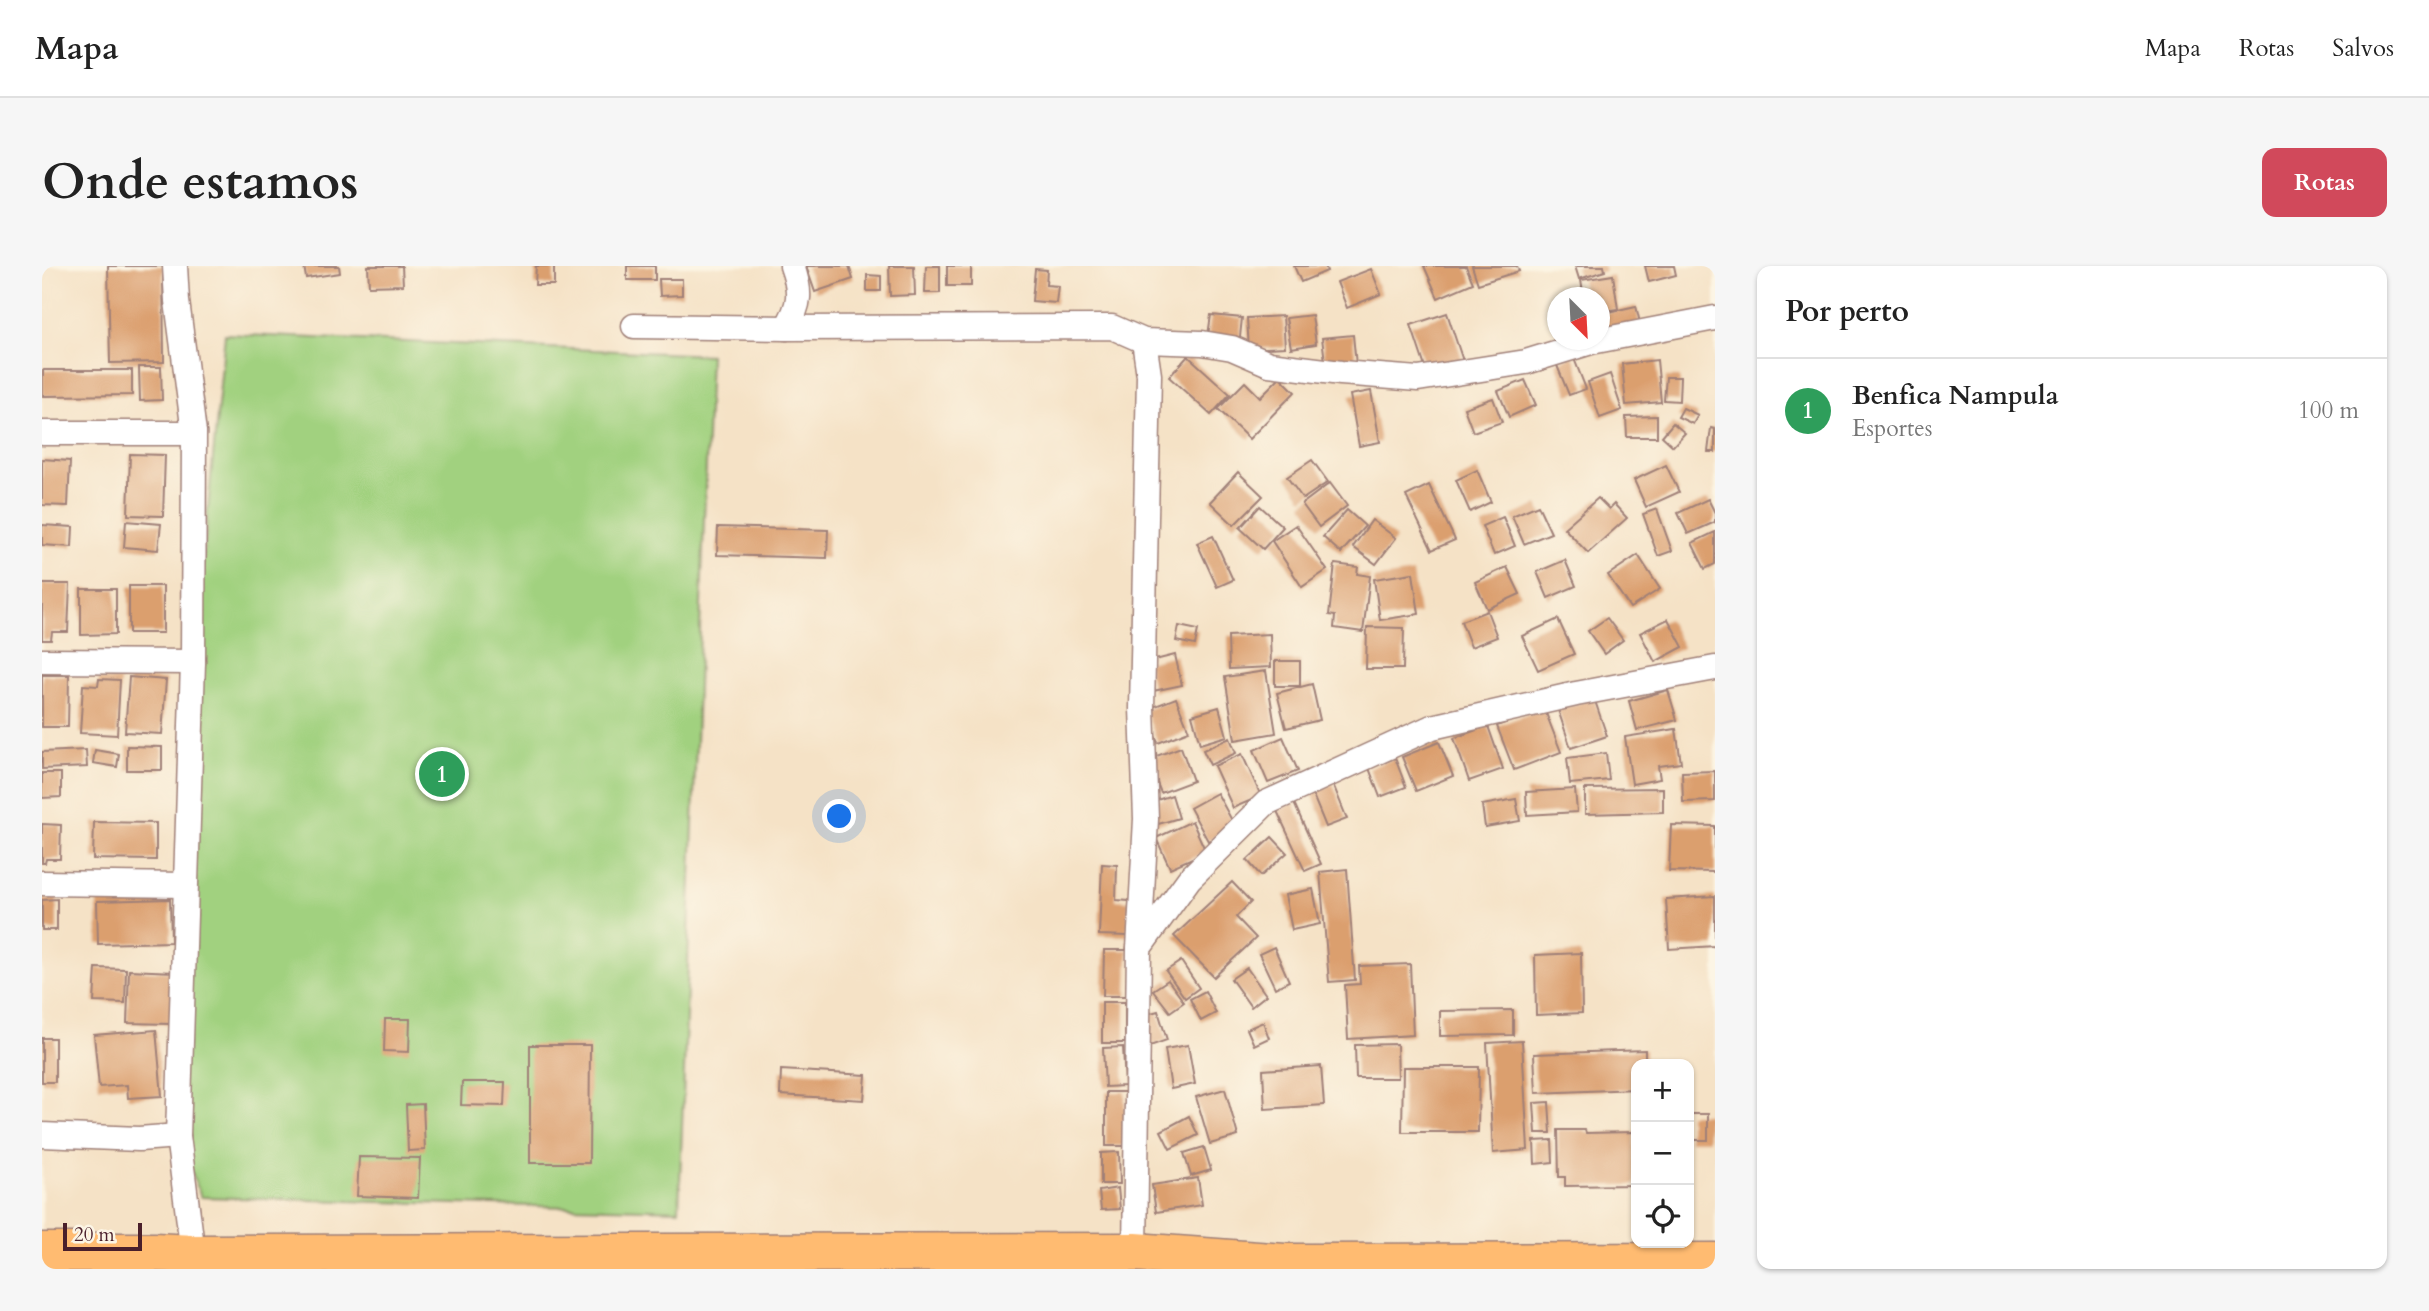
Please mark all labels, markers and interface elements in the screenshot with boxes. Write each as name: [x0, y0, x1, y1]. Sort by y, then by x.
text: Mapa: [35, 26, 119, 71]
text: Mapa: [2145, 32, 2201, 65]
text: Rotas: [2239, 32, 2294, 65]
text: Salvos: [2332, 32, 2394, 65]
button: Rotas: [2262, 148, 2387, 217]
text: Onde estamos: [42, 149, 358, 216]
north arrow: [1547, 287, 1610, 350]
text: Por perto: [1785, 291, 1909, 332]
text: Benfica Nampula: [1852, 378, 2059, 413]
text: 1: [1802, 395, 1814, 426]
text: 100 m: [2298, 395, 2359, 426]
text: Esportes: [1852, 413, 1932, 444]
pin: 1: [419, 748, 465, 800]
your location: [822, 799, 856, 833]
map controls: [1631, 1059, 1694, 1248]
button: +: [1631, 1059, 1694, 1122]
button: −: [1631, 1122, 1694, 1185]
button: locate: [1631, 1185, 1694, 1248]
scale bar: [63, 1220, 142, 1252]
text: 20 m: [74, 1222, 115, 1248]

